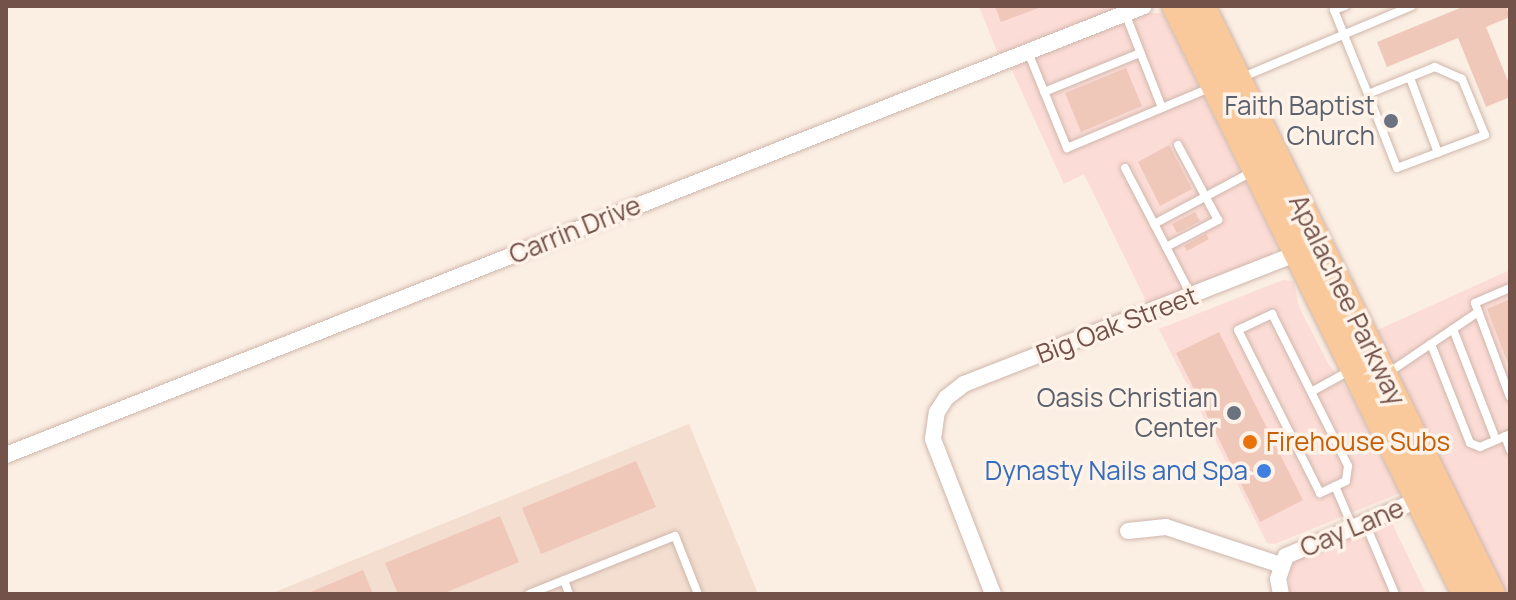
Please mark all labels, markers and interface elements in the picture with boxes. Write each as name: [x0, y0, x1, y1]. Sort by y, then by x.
place label: Faith Baptist Church: [1225, 90, 1375, 152]
marker: Faith Baptist Church: [1382, 112, 1400, 130]
street label: Carrin Drive: [505, 189, 645, 271]
street label: Apalachee Parkway: [1282, 190, 1412, 410]
street label: Big Oak Street: [1032, 280, 1202, 370]
place label: Oasis Christian Center: [1037, 382, 1218, 444]
marker: Oasis Christian Center: [1225, 404, 1243, 422]
place label: Firehouse Subs: [1266, 426, 1450, 458]
marker: Firehouse Subs: [1241, 433, 1259, 451]
place label: Dynasty Nails and Spa: [985, 455, 1248, 487]
marker: Dynasty Nails and Spa: [1255, 462, 1273, 480]
street label: Cay Lane: [1296, 492, 1408, 564]

